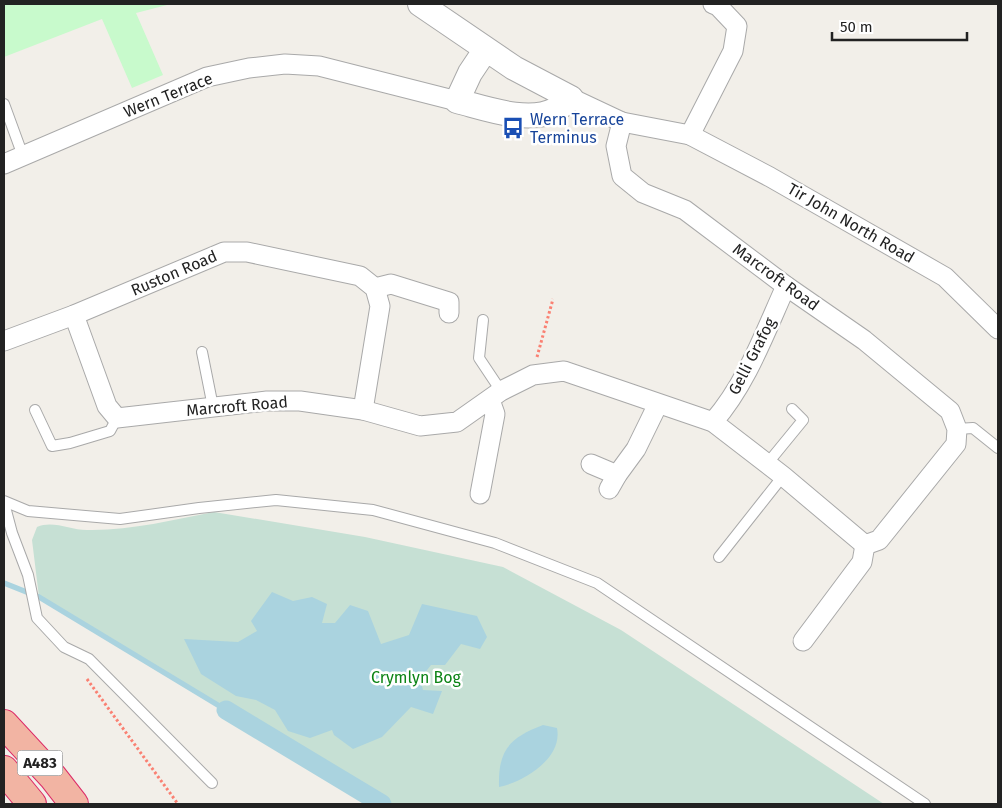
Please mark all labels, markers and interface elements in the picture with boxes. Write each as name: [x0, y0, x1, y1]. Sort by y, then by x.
scale bar: [832, 10, 967, 42]
text: 50 m: [840, 18, 873, 36]
street label: Wern Terrace: [121, 69, 215, 121]
place label: Wern Terrace Terminus: [530, 110, 624, 147]
bus stop icon: Wern Terrace Terminus: [500, 115, 526, 141]
street label: Tir John North Road: [784, 179, 918, 267]
street label: Marcroft Road: [729, 239, 823, 315]
street label: Ruston Road: [128, 246, 220, 300]
street label: Gelli Grafog: [724, 314, 780, 398]
street label: Marcroft Road: [185, 392, 289, 420]
park label: Crymlyn Bog: [371, 668, 462, 687]
road number: A483: [18, 750, 62, 776]

